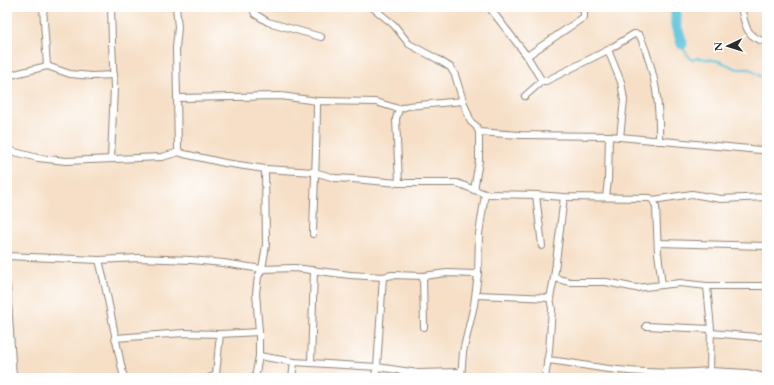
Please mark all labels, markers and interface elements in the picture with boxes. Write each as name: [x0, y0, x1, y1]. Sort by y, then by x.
north arrow: [708, 26, 748, 66]
text: N: [711, 42, 725, 52]

